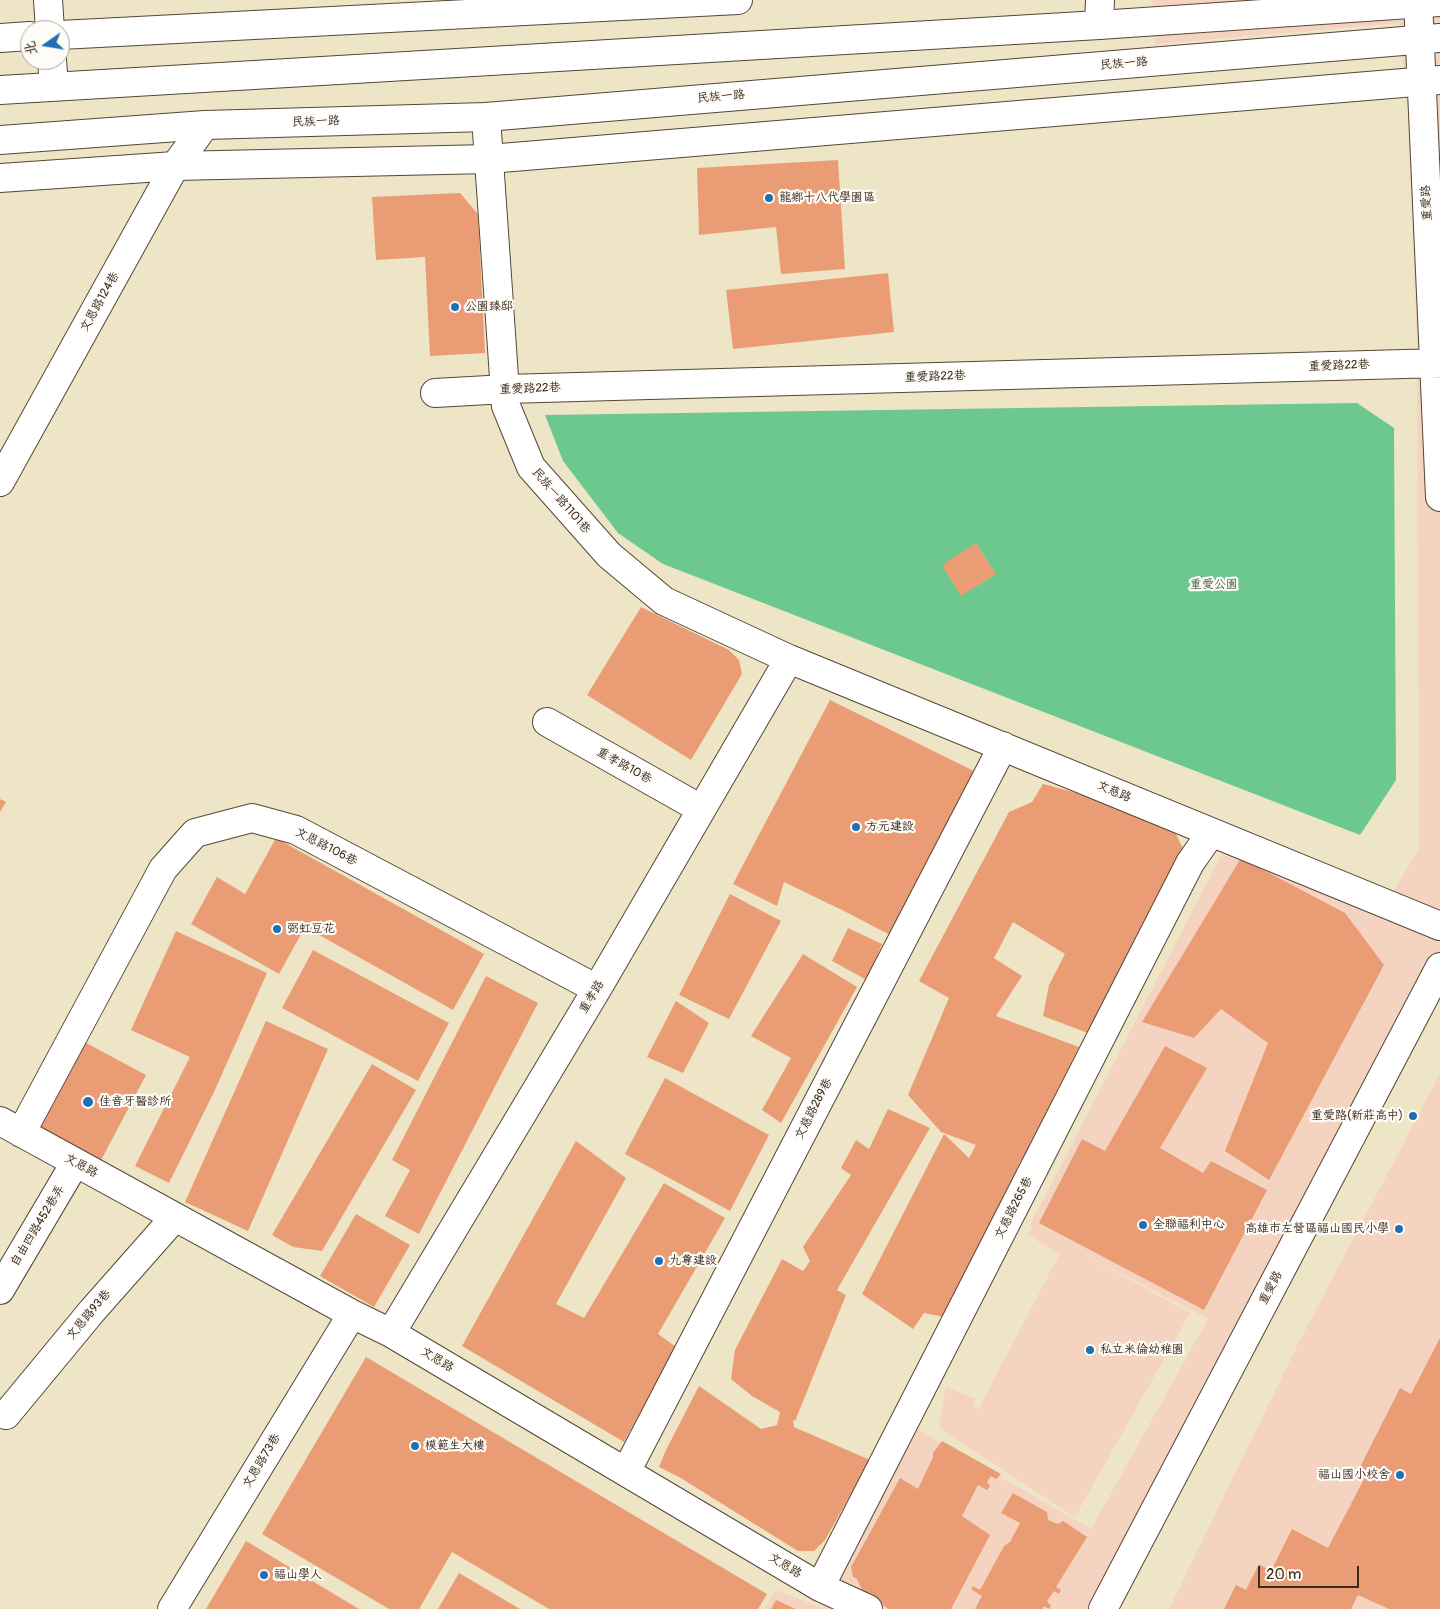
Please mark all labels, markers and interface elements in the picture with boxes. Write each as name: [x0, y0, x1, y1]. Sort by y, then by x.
north arrow: [20, 20, 70, 70]
text: 北: [21, 40, 41, 57]
street label: 民族一路: [1099, 55, 1149, 73]
street label: 民族一路: [696, 88, 746, 106]
street label: 民族一路: [292, 114, 340, 130]
street label: 重愛路: [1419, 185, 1435, 221]
place label: 龍鄉十八代學園區: [779, 191, 875, 205]
marker: 龍鄉十八代學園區: [763, 192, 775, 204]
street label: 文恩路124巷: [78, 269, 122, 335]
place label: 公園臻邸: [465, 300, 513, 314]
marker: 公園臻邸: [449, 301, 461, 313]
street label: 重愛路22巷: [1308, 358, 1370, 374]
street label: 重愛路22巷: [904, 369, 966, 385]
street label: 重愛路22巷: [499, 381, 561, 397]
street label: 民族一路1101巷: [529, 465, 593, 537]
park label: 重愛公園: [1190, 578, 1238, 592]
street label: 重孝路10巷: [594, 745, 654, 787]
street label: 文慈路: [1095, 778, 1133, 806]
place label: 方元建設: [866, 820, 914, 834]
marker: 方元建設: [850, 821, 862, 833]
street label: 文恩路106巷: [292, 825, 360, 869]
place label: 弼虹豆花: [287, 922, 335, 936]
marker: 弼虹豆花: [271, 923, 283, 935]
street label: 重孝路: [577, 978, 607, 1016]
street label: 文慈路289巷: [792, 1076, 836, 1142]
marker: 佳音牙醫診所: [81, 1095, 95, 1109]
place label: 佳音牙醫診所: [99, 1095, 171, 1109]
place label: 重愛路(新莊高中): [1311, 1109, 1403, 1123]
marker: 重愛路(新莊高中): [1407, 1110, 1419, 1122]
street label: 文恩路: [62, 1151, 100, 1181]
street label: 文慈路265巷: [992, 1174, 1036, 1242]
street label: 自由四路452巷弄: [8, 1183, 68, 1269]
place label: 全聯福利中心: [1153, 1218, 1225, 1232]
marker: 全聯福利中心: [1137, 1219, 1149, 1231]
place label: 高雄市左營區福山國民小學: [1245, 1222, 1389, 1236]
marker: 高雄市左營區福山國民小學: [1393, 1223, 1405, 1235]
place label: 九尊建設: [669, 1254, 717, 1268]
marker: 九尊建設: [653, 1255, 665, 1267]
street label: 重愛路: [1256, 1269, 1286, 1307]
street label: 文恩路93巷: [64, 1287, 114, 1343]
place label: 私立米倫幼稚園: [1100, 1343, 1184, 1357]
marker: 私立米倫幼稚園: [1084, 1344, 1096, 1356]
street label: 文恩路: [418, 1345, 456, 1375]
street label: 文恩路73巷: [240, 1431, 284, 1491]
place label: 模範生大樓: [425, 1439, 485, 1453]
marker: 模範生大樓: [409, 1440, 421, 1452]
place label: 福山國小校舍: [1318, 1468, 1390, 1482]
marker: 福山國小校舍: [1394, 1469, 1406, 1481]
street label: 文恩路: [766, 1551, 804, 1581]
scale bar: [1260, 1556, 1361, 1588]
text: 20 m: [1266, 1565, 1301, 1584]
place label: 福山學人: [274, 1568, 322, 1582]
marker: 福山學人: [258, 1569, 270, 1581]

